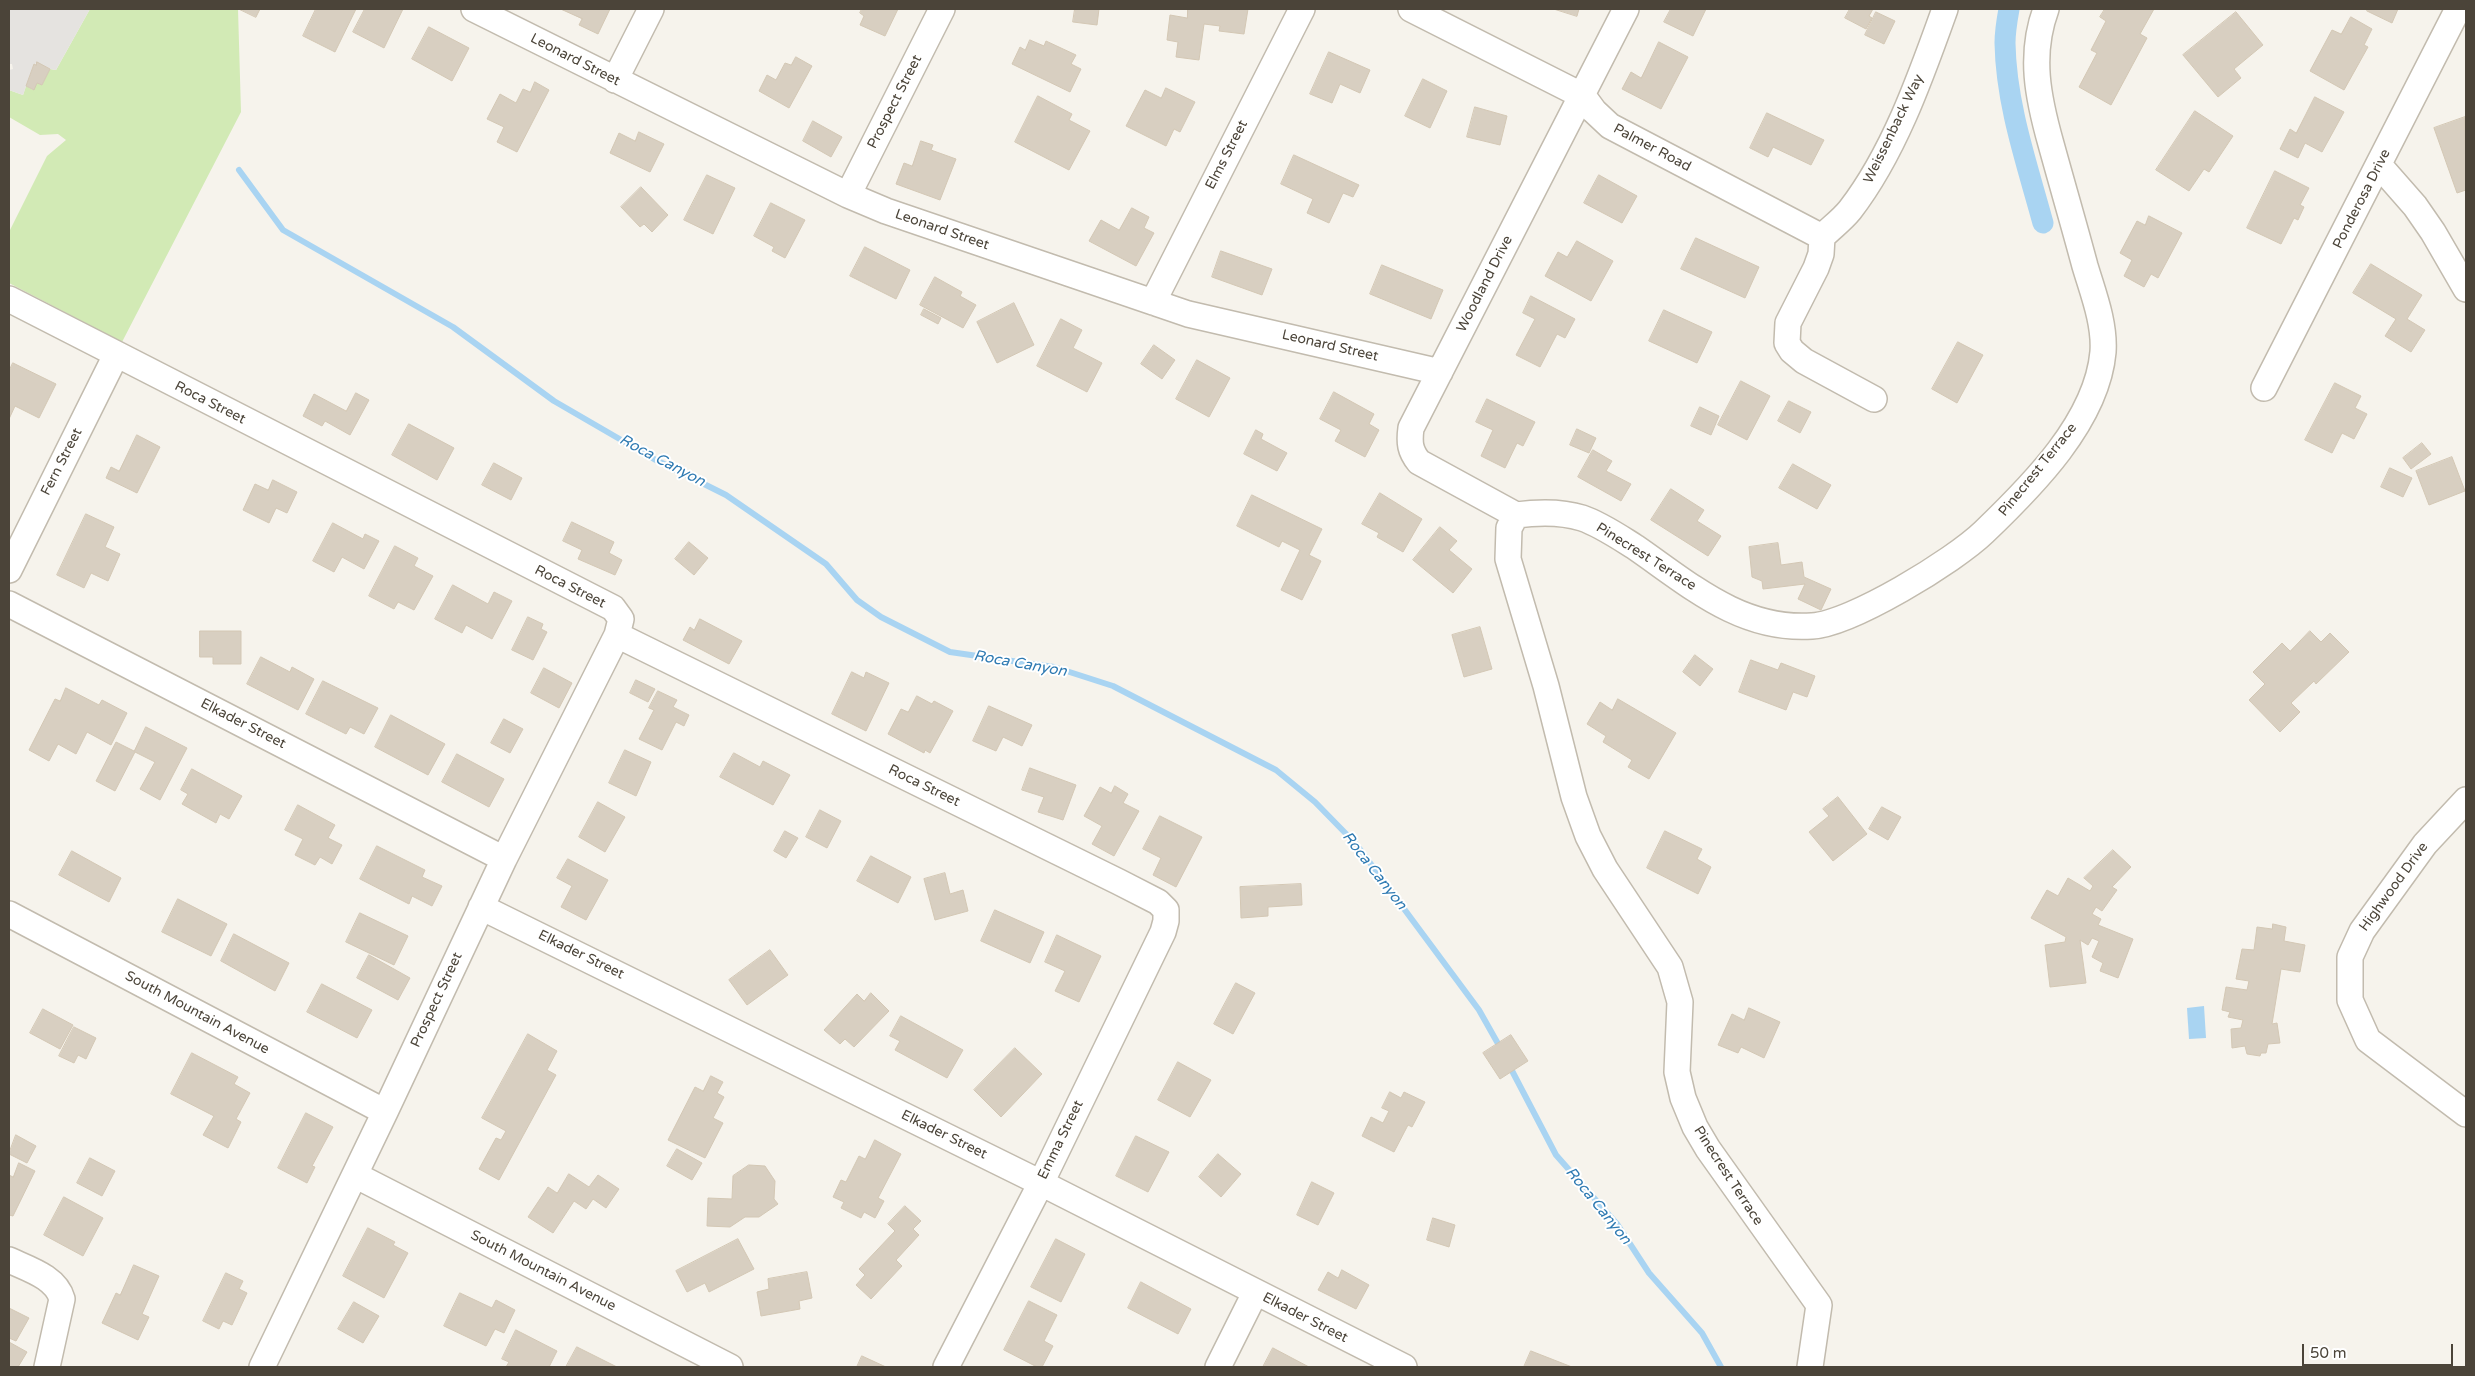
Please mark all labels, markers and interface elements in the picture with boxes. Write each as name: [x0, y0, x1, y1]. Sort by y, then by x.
street label: Leonard Street: [527, 30, 623, 90]
street label: Prospect Street: [864, 52, 926, 152]
street label: Weissenback Way: [1860, 72, 1928, 186]
street label: Elms Street: [1202, 117, 1252, 193]
street label: Palmer Road: [1610, 121, 1694, 175]
street label: Ponderosa Drive: [2330, 146, 2394, 252]
street label: Leonard Street: [893, 206, 991, 254]
street label: Woodland Drive: [1453, 233, 1517, 335]
street label: Leonard Street: [1280, 327, 1380, 365]
street label: Roca Street: [172, 378, 248, 428]
street label: Pinecrest Terrace: [1995, 420, 2081, 520]
street label: Fern Street: [38, 425, 86, 499]
water label: Roca Canyon: [616, 431, 708, 491]
street label: Pinecrest Terrace: [1593, 519, 1699, 595]
street label: Roca Street: [532, 562, 608, 612]
water label: Roca Canyon: [972, 647, 1068, 681]
street label: Elkader Street: [198, 695, 288, 753]
street label: Roca Street: [886, 761, 962, 811]
water label: Roca Canyon: [1338, 828, 1410, 914]
street label: Highwood Drive: [2356, 839, 2432, 935]
street label: Elkader Street: [535, 927, 627, 983]
street label: Prospect Street: [408, 950, 466, 1050]
street label: South Mountain Avenue: [122, 968, 272, 1058]
street label: Emma Street: [1035, 1098, 1087, 1182]
street label: Elkader Street: [898, 1107, 990, 1163]
street label: Pinecrest Terrace: [1690, 1123, 1766, 1229]
water label: Roca Canyon: [1561, 1164, 1635, 1248]
street label: South Mountain Avenue: [468, 1227, 618, 1315]
street label: Elkader Street: [1260, 1289, 1350, 1347]
scale bar: [2305, 1334, 2456, 1366]
text: 50 m: [2310, 1344, 2347, 1362]

